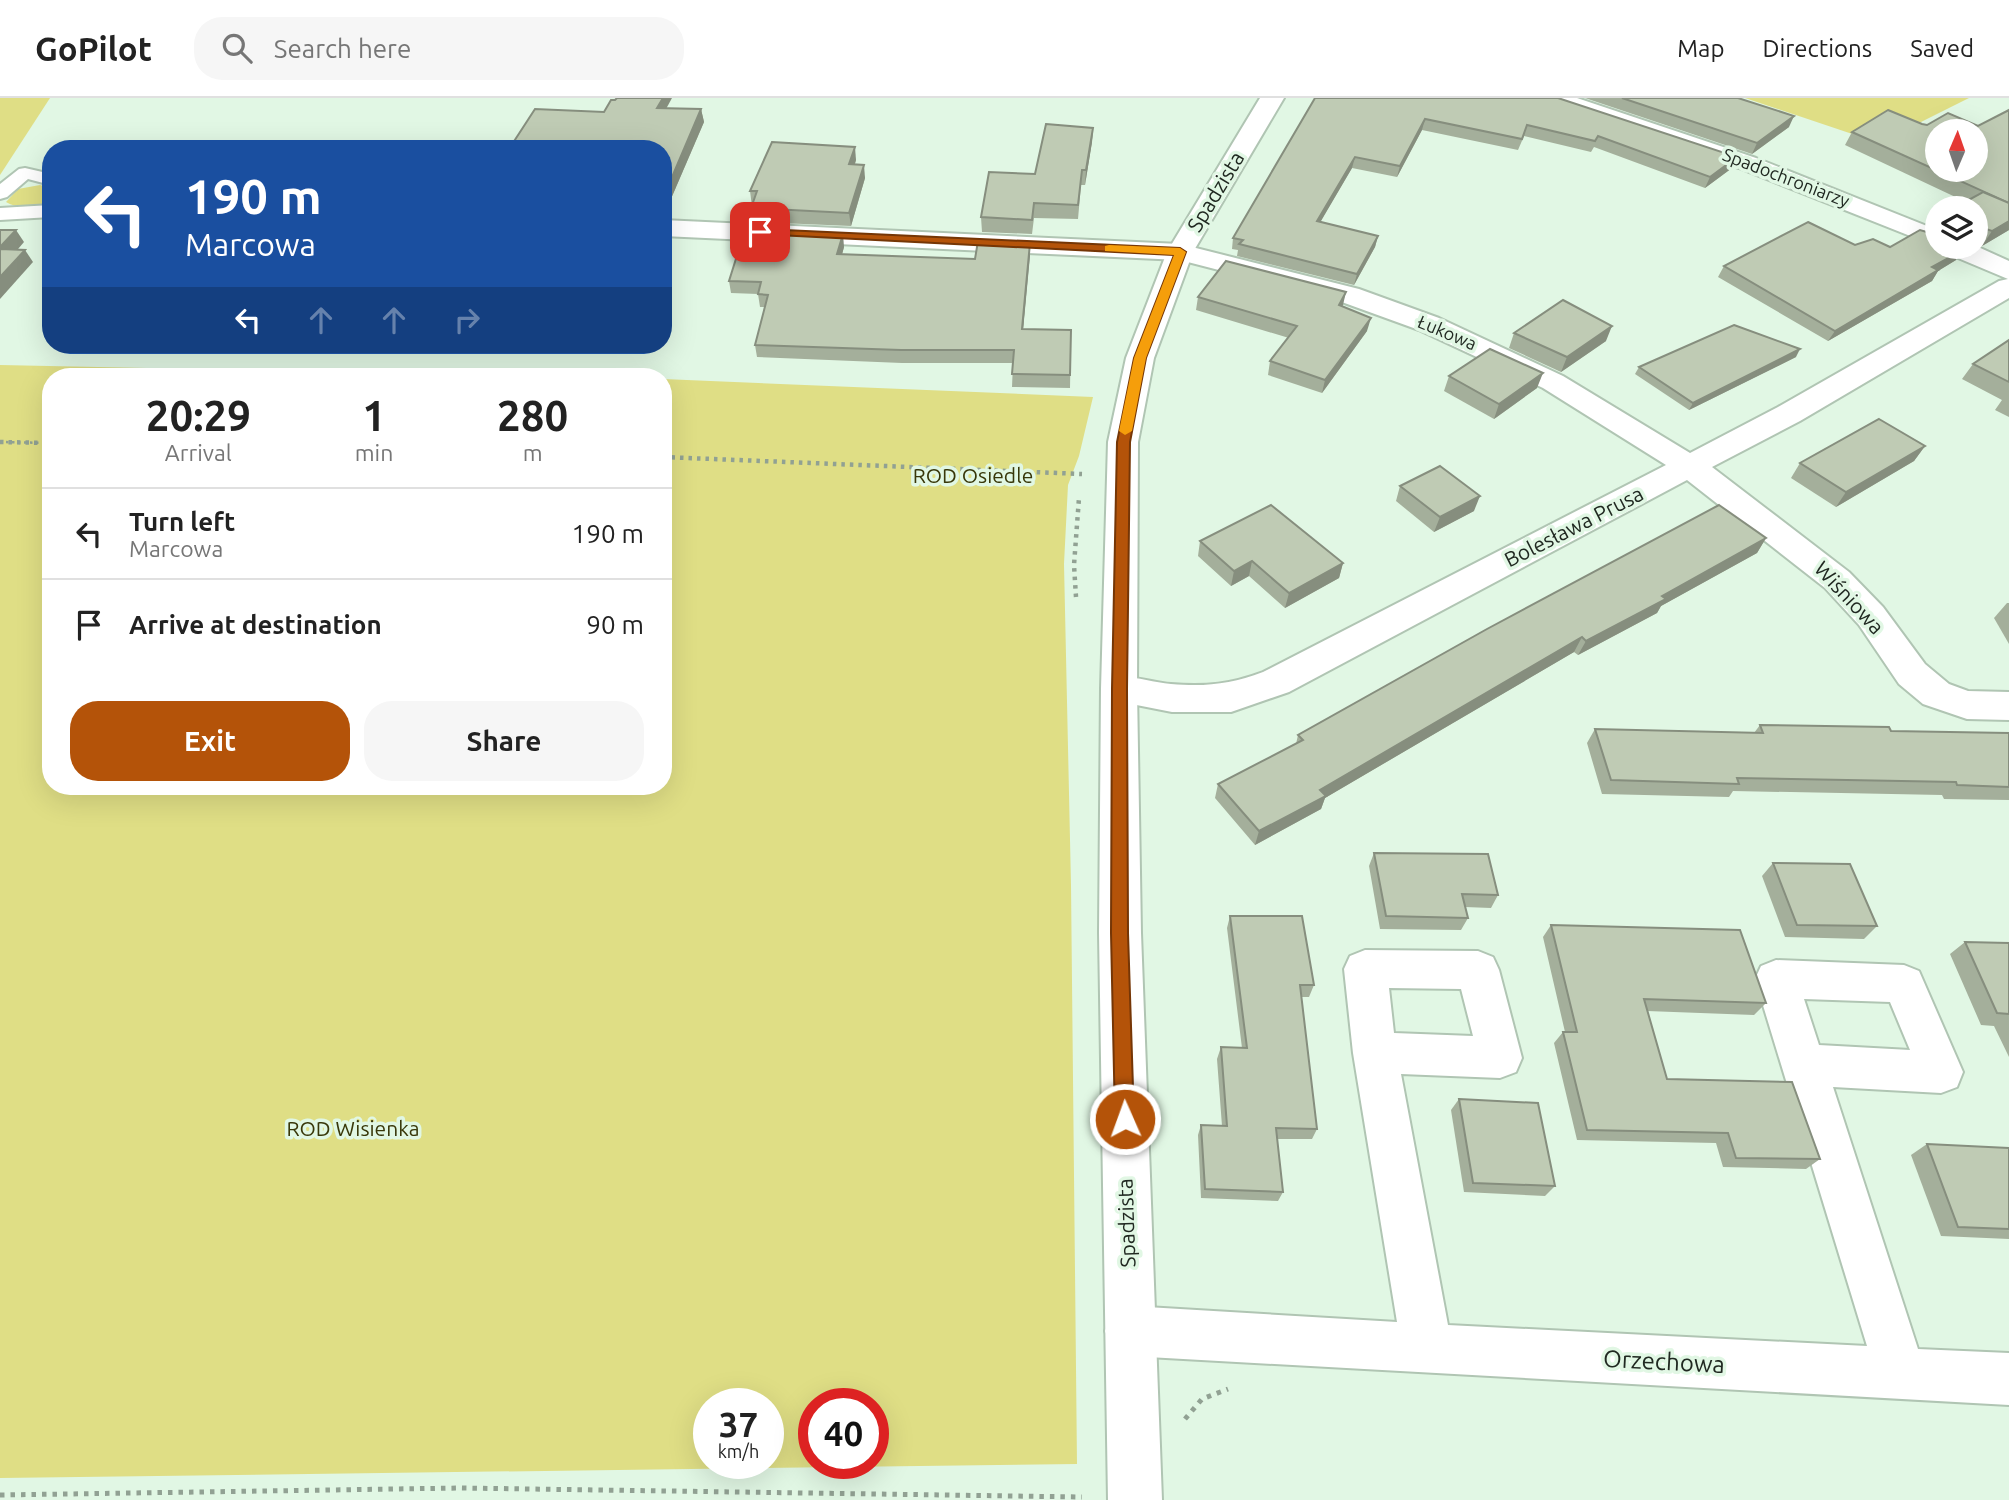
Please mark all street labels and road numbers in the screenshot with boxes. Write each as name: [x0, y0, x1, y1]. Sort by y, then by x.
street label: Spadochroniarzy: [1720, 144, 1853, 211]
street label: Spadzista: [1182, 147, 1248, 236]
street label: Łukowa: [1415, 311, 1480, 353]
street label: Bolesława Prusa: [1500, 481, 1647, 571]
street label: Wiśniowa: [1810, 556, 1889, 639]
street label: Spadzista: [1112, 1178, 1140, 1268]
street label: Orzechowa: [1603, 1345, 1725, 1378]

